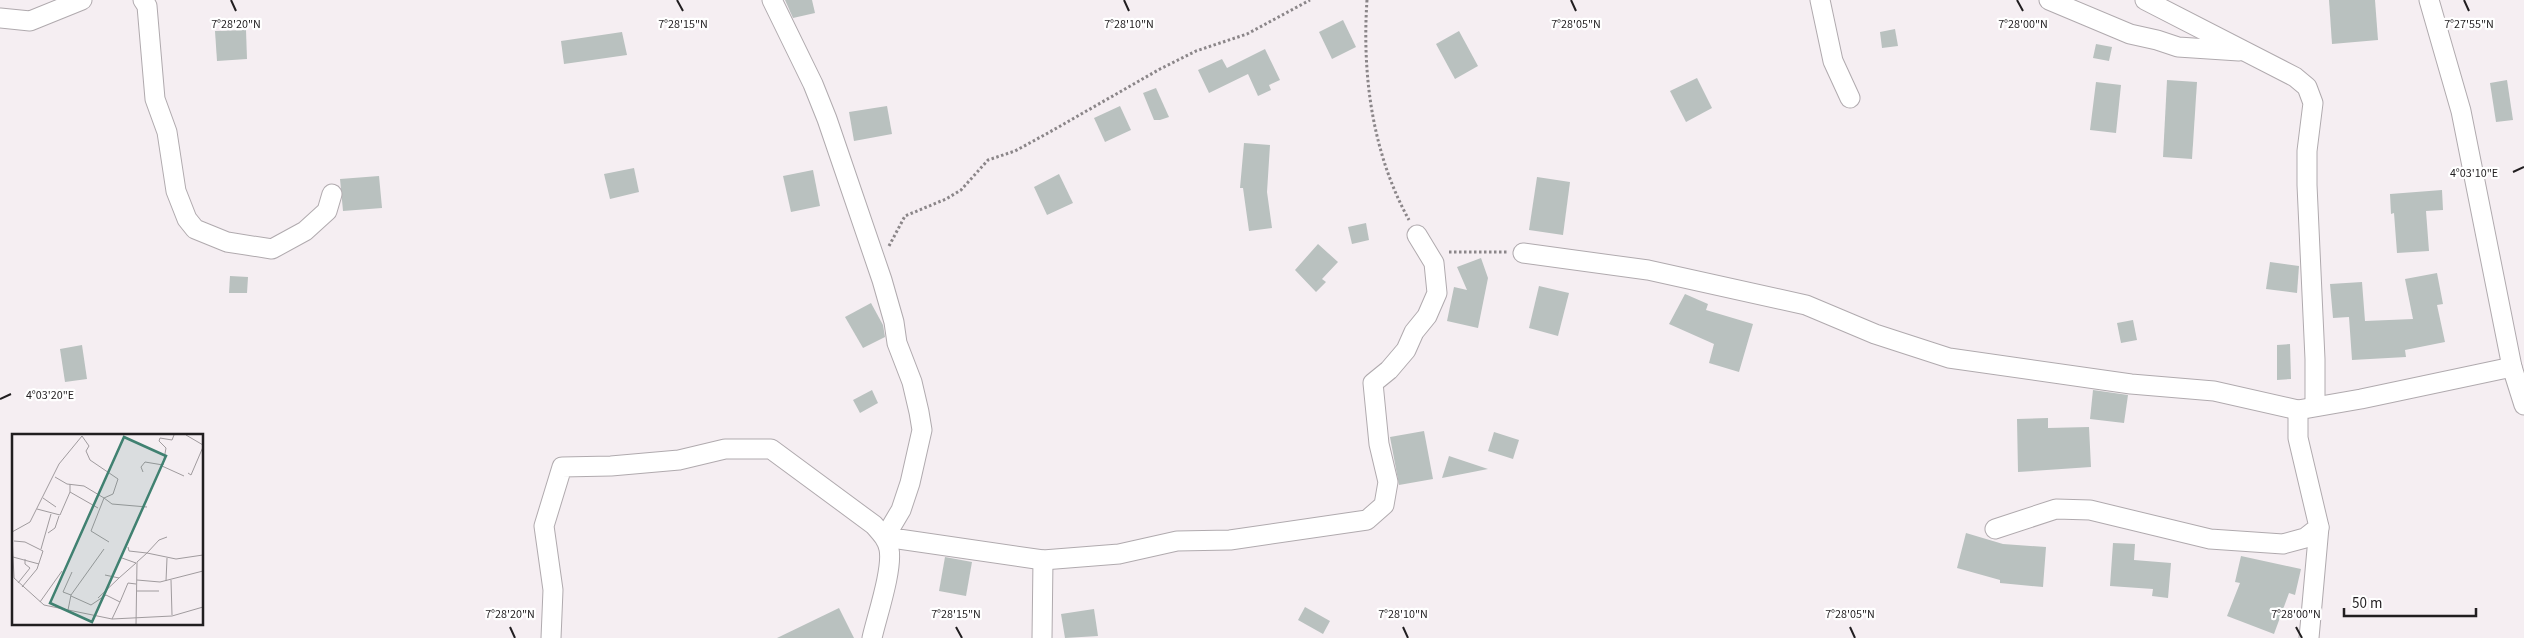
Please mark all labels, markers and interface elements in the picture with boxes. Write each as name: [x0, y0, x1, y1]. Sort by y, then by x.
text: 7°28'20"N: [211, 16, 261, 33]
text: 7°28'15"N: [658, 16, 708, 33]
text: 7°28'10"N: [1104, 16, 1154, 33]
text: 7°28'05"N: [1551, 16, 1601, 33]
text: 7°28'00"N: [1998, 16, 2048, 33]
text: 7°27'55"N: [2444, 16, 2494, 33]
text: 4°03'10"E: [2450, 165, 2498, 182]
text: 4°03'20"E: [26, 387, 74, 404]
inset map: [12, 434, 204, 626]
scale bar: [2344, 586, 2476, 618]
text: 50 m: [2352, 593, 2382, 614]
text: 7°28'20"N: [485, 606, 535, 623]
text: 7°28'15"N: [931, 606, 981, 623]
text: 7°28'10"N: [1378, 606, 1428, 623]
text: 7°28'05"N: [1825, 606, 1875, 623]
text: 7°28'00"N: [2271, 606, 2321, 623]

